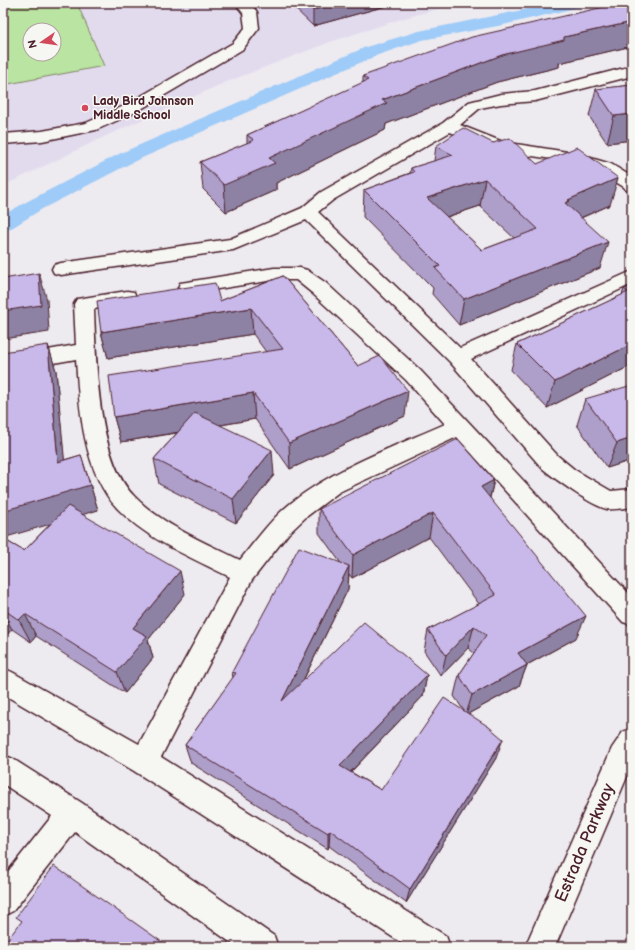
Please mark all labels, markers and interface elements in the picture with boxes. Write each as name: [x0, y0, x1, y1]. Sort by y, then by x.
north arrow: [22, 22, 62, 62]
text: N: [25, 39, 40, 50]
place label: Lady Bird Johnson Middle School: [93, 94, 194, 123]
marker: Lady Bird Johnson Middle School: [80, 103, 90, 113]
street label: Estrada Parkway: [551, 780, 619, 905]

